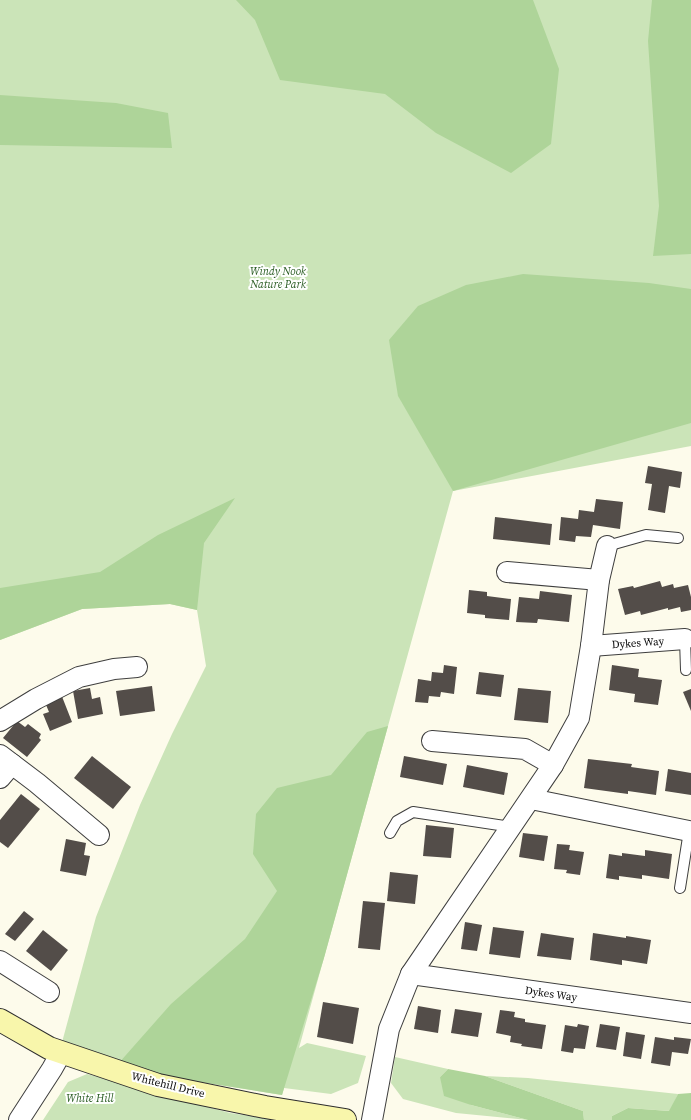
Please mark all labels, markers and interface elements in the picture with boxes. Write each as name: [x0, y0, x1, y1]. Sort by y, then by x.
park label: Windy Nook Nature Park: [249, 264, 307, 292]
street label: Dykes Way: [611, 634, 665, 652]
street label: Dykes Way: [524, 983, 578, 1005]
street label: Whitehill Drive: [130, 1069, 207, 1101]
park label: White Hill: [66, 1091, 115, 1106]

